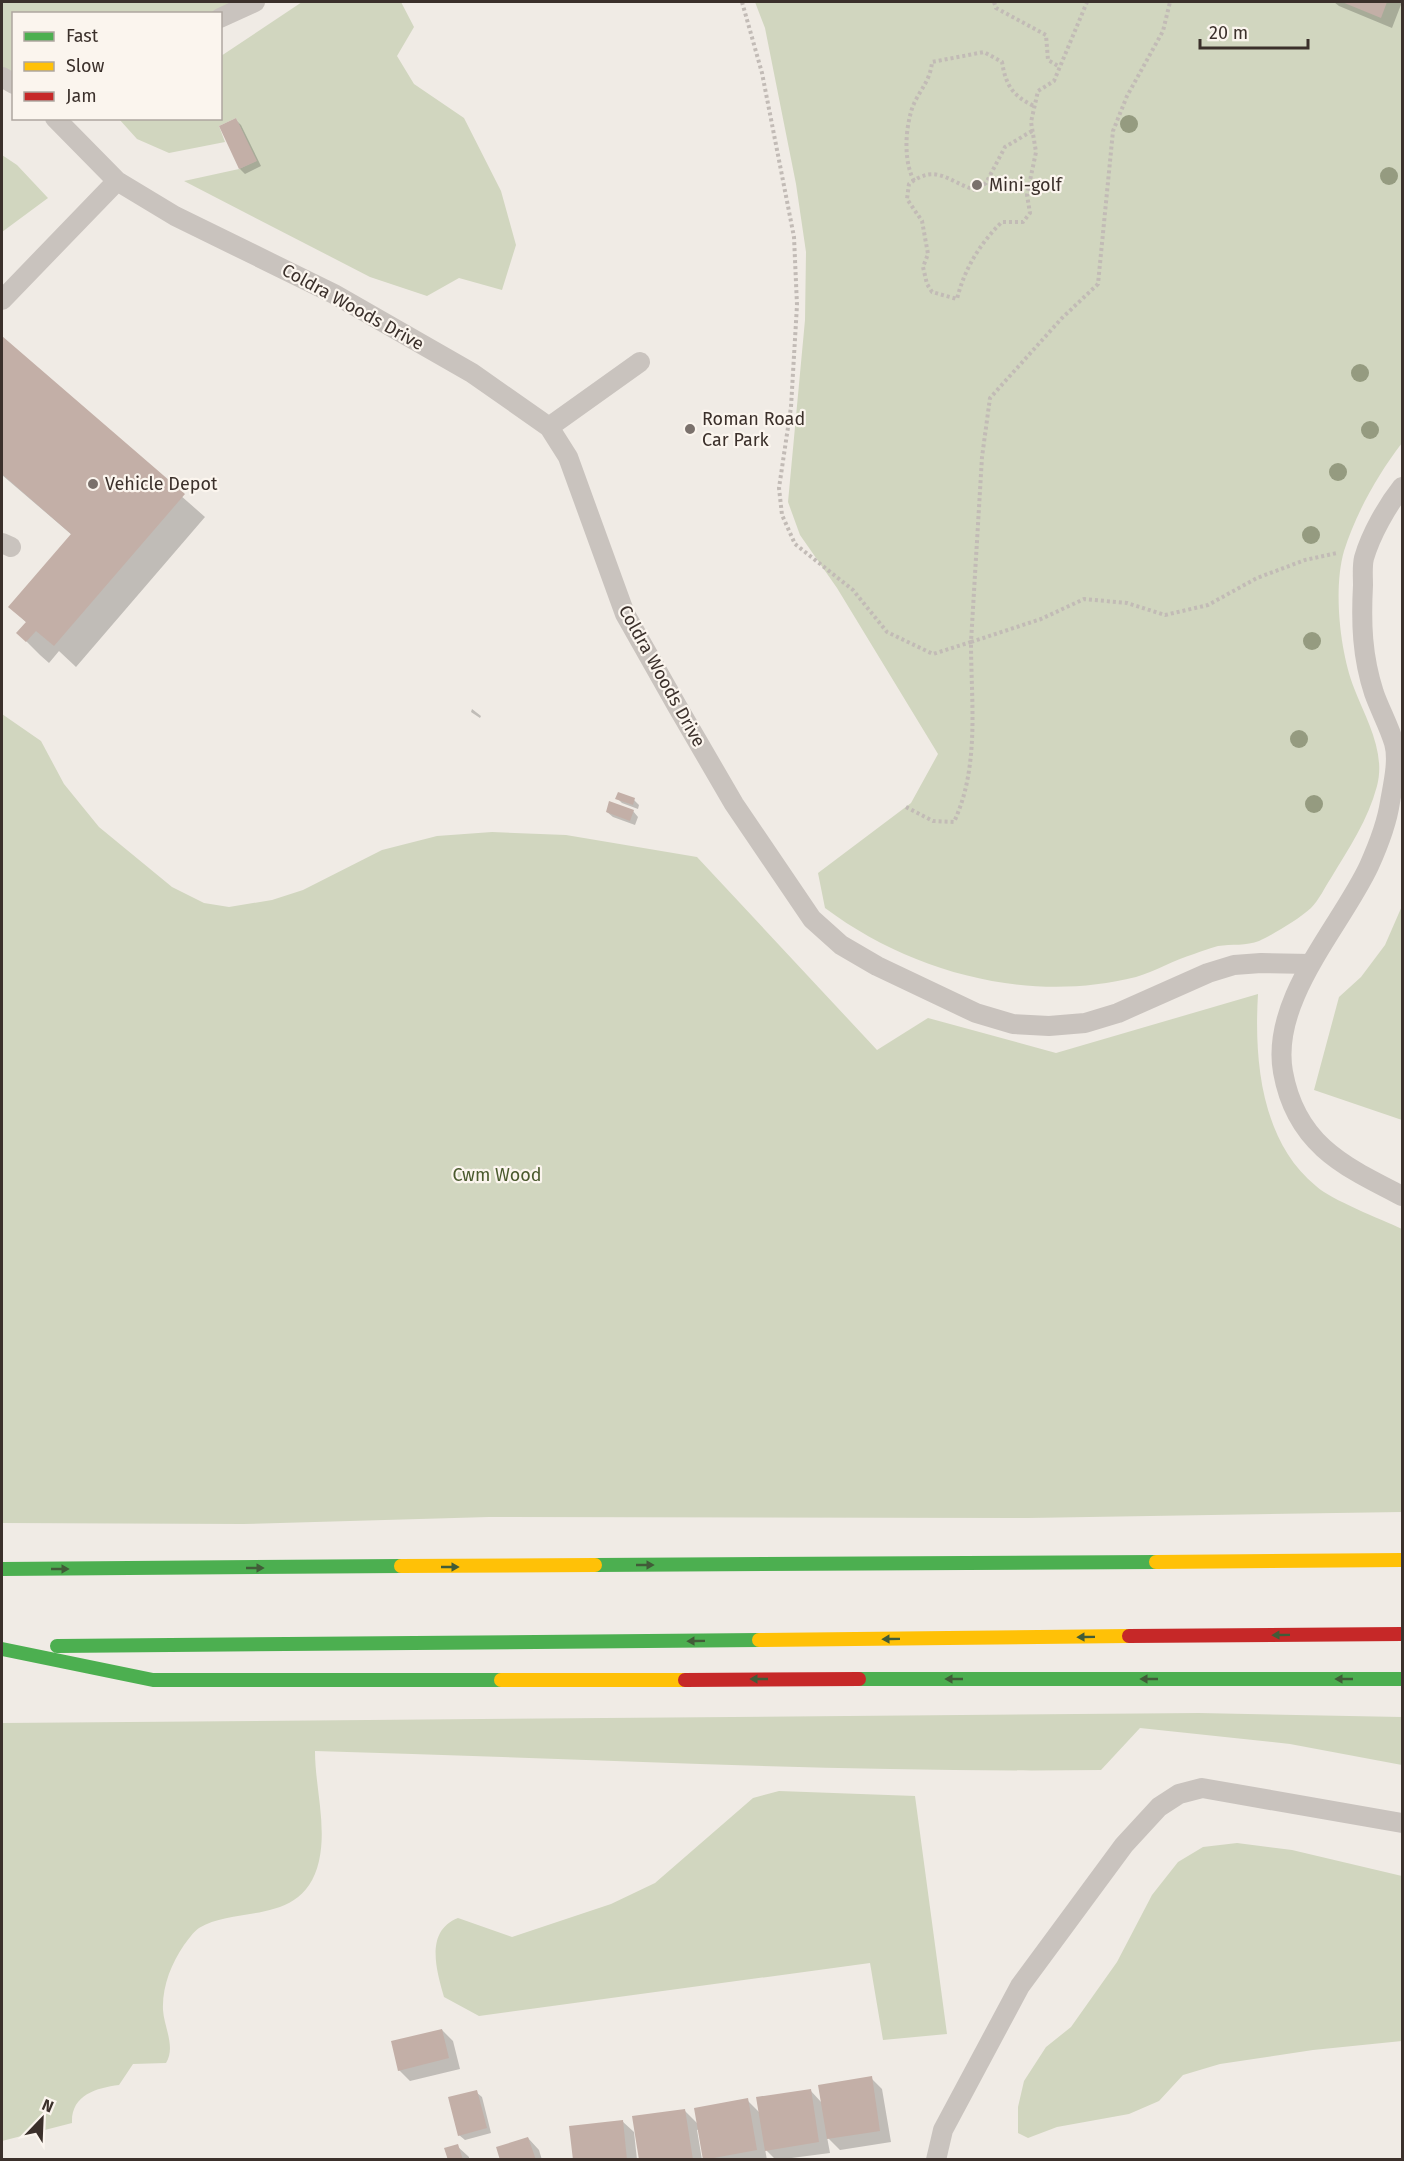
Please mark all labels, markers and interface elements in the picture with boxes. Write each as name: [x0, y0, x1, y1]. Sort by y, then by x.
legend: [12, 12, 222, 120]
scale bar: [1200, 12, 1308, 50]
text: 20 m: [1209, 22, 1248, 44]
text: Fast: [66, 25, 99, 47]
text: Slow: [66, 55, 105, 77]
text: Jam: [66, 85, 97, 107]
place label: Mini-golf: [989, 174, 1064, 196]
marker: Mini-golf: [970, 178, 984, 192]
street label: Coldra Woods Drive: [278, 259, 428, 355]
place label: Roman Road Car Park: [702, 408, 805, 451]
marker: Roman Road Car Park: [683, 422, 697, 436]
place label: Vehicle Depot: [105, 473, 218, 495]
marker: Vehicle Depot: [86, 477, 100, 491]
street label: Coldra Woods Drive: [614, 601, 710, 751]
park label: Cwm Wood: [452, 1164, 542, 1186]
one-way arrow: [635, 1560, 654, 1570]
one-way arrow: [440, 1562, 459, 1572]
one-way arrow: [245, 1563, 264, 1573]
one-way arrow: [50, 1564, 69, 1574]
one-way arrow: [1272, 1630, 1291, 1640]
one-way arrow: [1077, 1632, 1096, 1642]
one-way arrow: [882, 1634, 901, 1644]
one-way arrow: [687, 1636, 706, 1645]
one-way arrow: [750, 1674, 769, 1684]
one-way arrow: [945, 1674, 964, 1684]
one-way arrow: [1140, 1674, 1159, 1684]
one-way arrow: [1335, 1674, 1354, 1684]
north arrow: [12, 2089, 72, 2149]
text: N: [39, 2095, 56, 2116]

